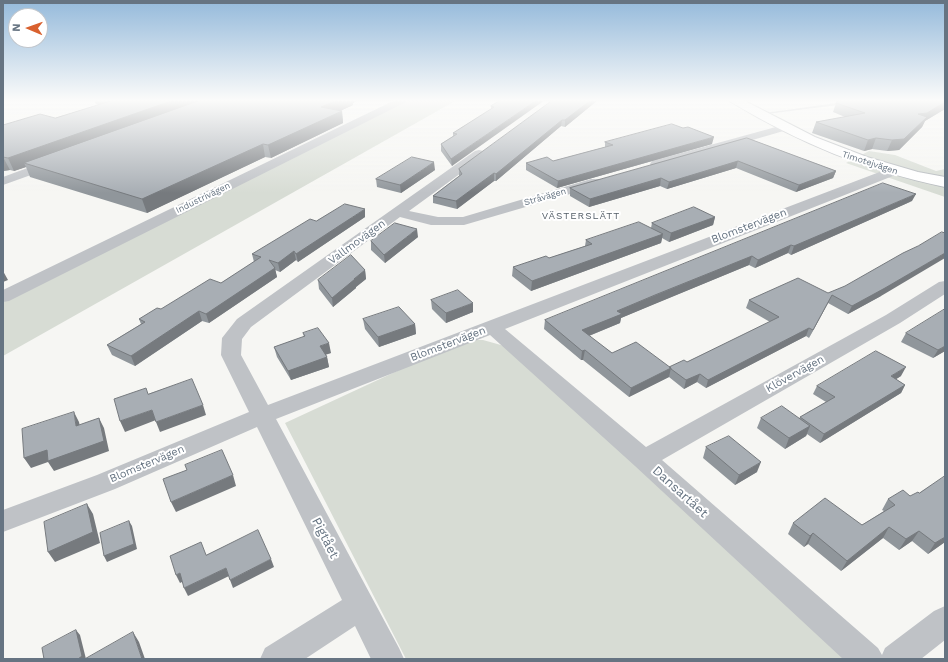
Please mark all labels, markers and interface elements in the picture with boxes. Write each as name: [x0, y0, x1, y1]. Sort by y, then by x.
north arrow: [8, 8, 48, 48]
text: N: [10, 23, 23, 32]
street label: Timotejvägen: [841, 149, 899, 177]
street label: Industrivägen: [174, 180, 232, 216]
street label: Stråvägen: [523, 186, 567, 208]
street label: Blomstervägen: [709, 206, 789, 246]
district label: VÄSTERSLÄTT: [542, 210, 620, 222]
street label: Vallmovägen: [326, 217, 388, 267]
street label: Blomstervägen: [408, 324, 488, 364]
street label: Klövervägen: [764, 353, 826, 395]
street label: Blomstervägen: [108, 442, 186, 486]
street label: Dansartået: [649, 463, 711, 521]
street label: Pigtået: [308, 515, 342, 561]

